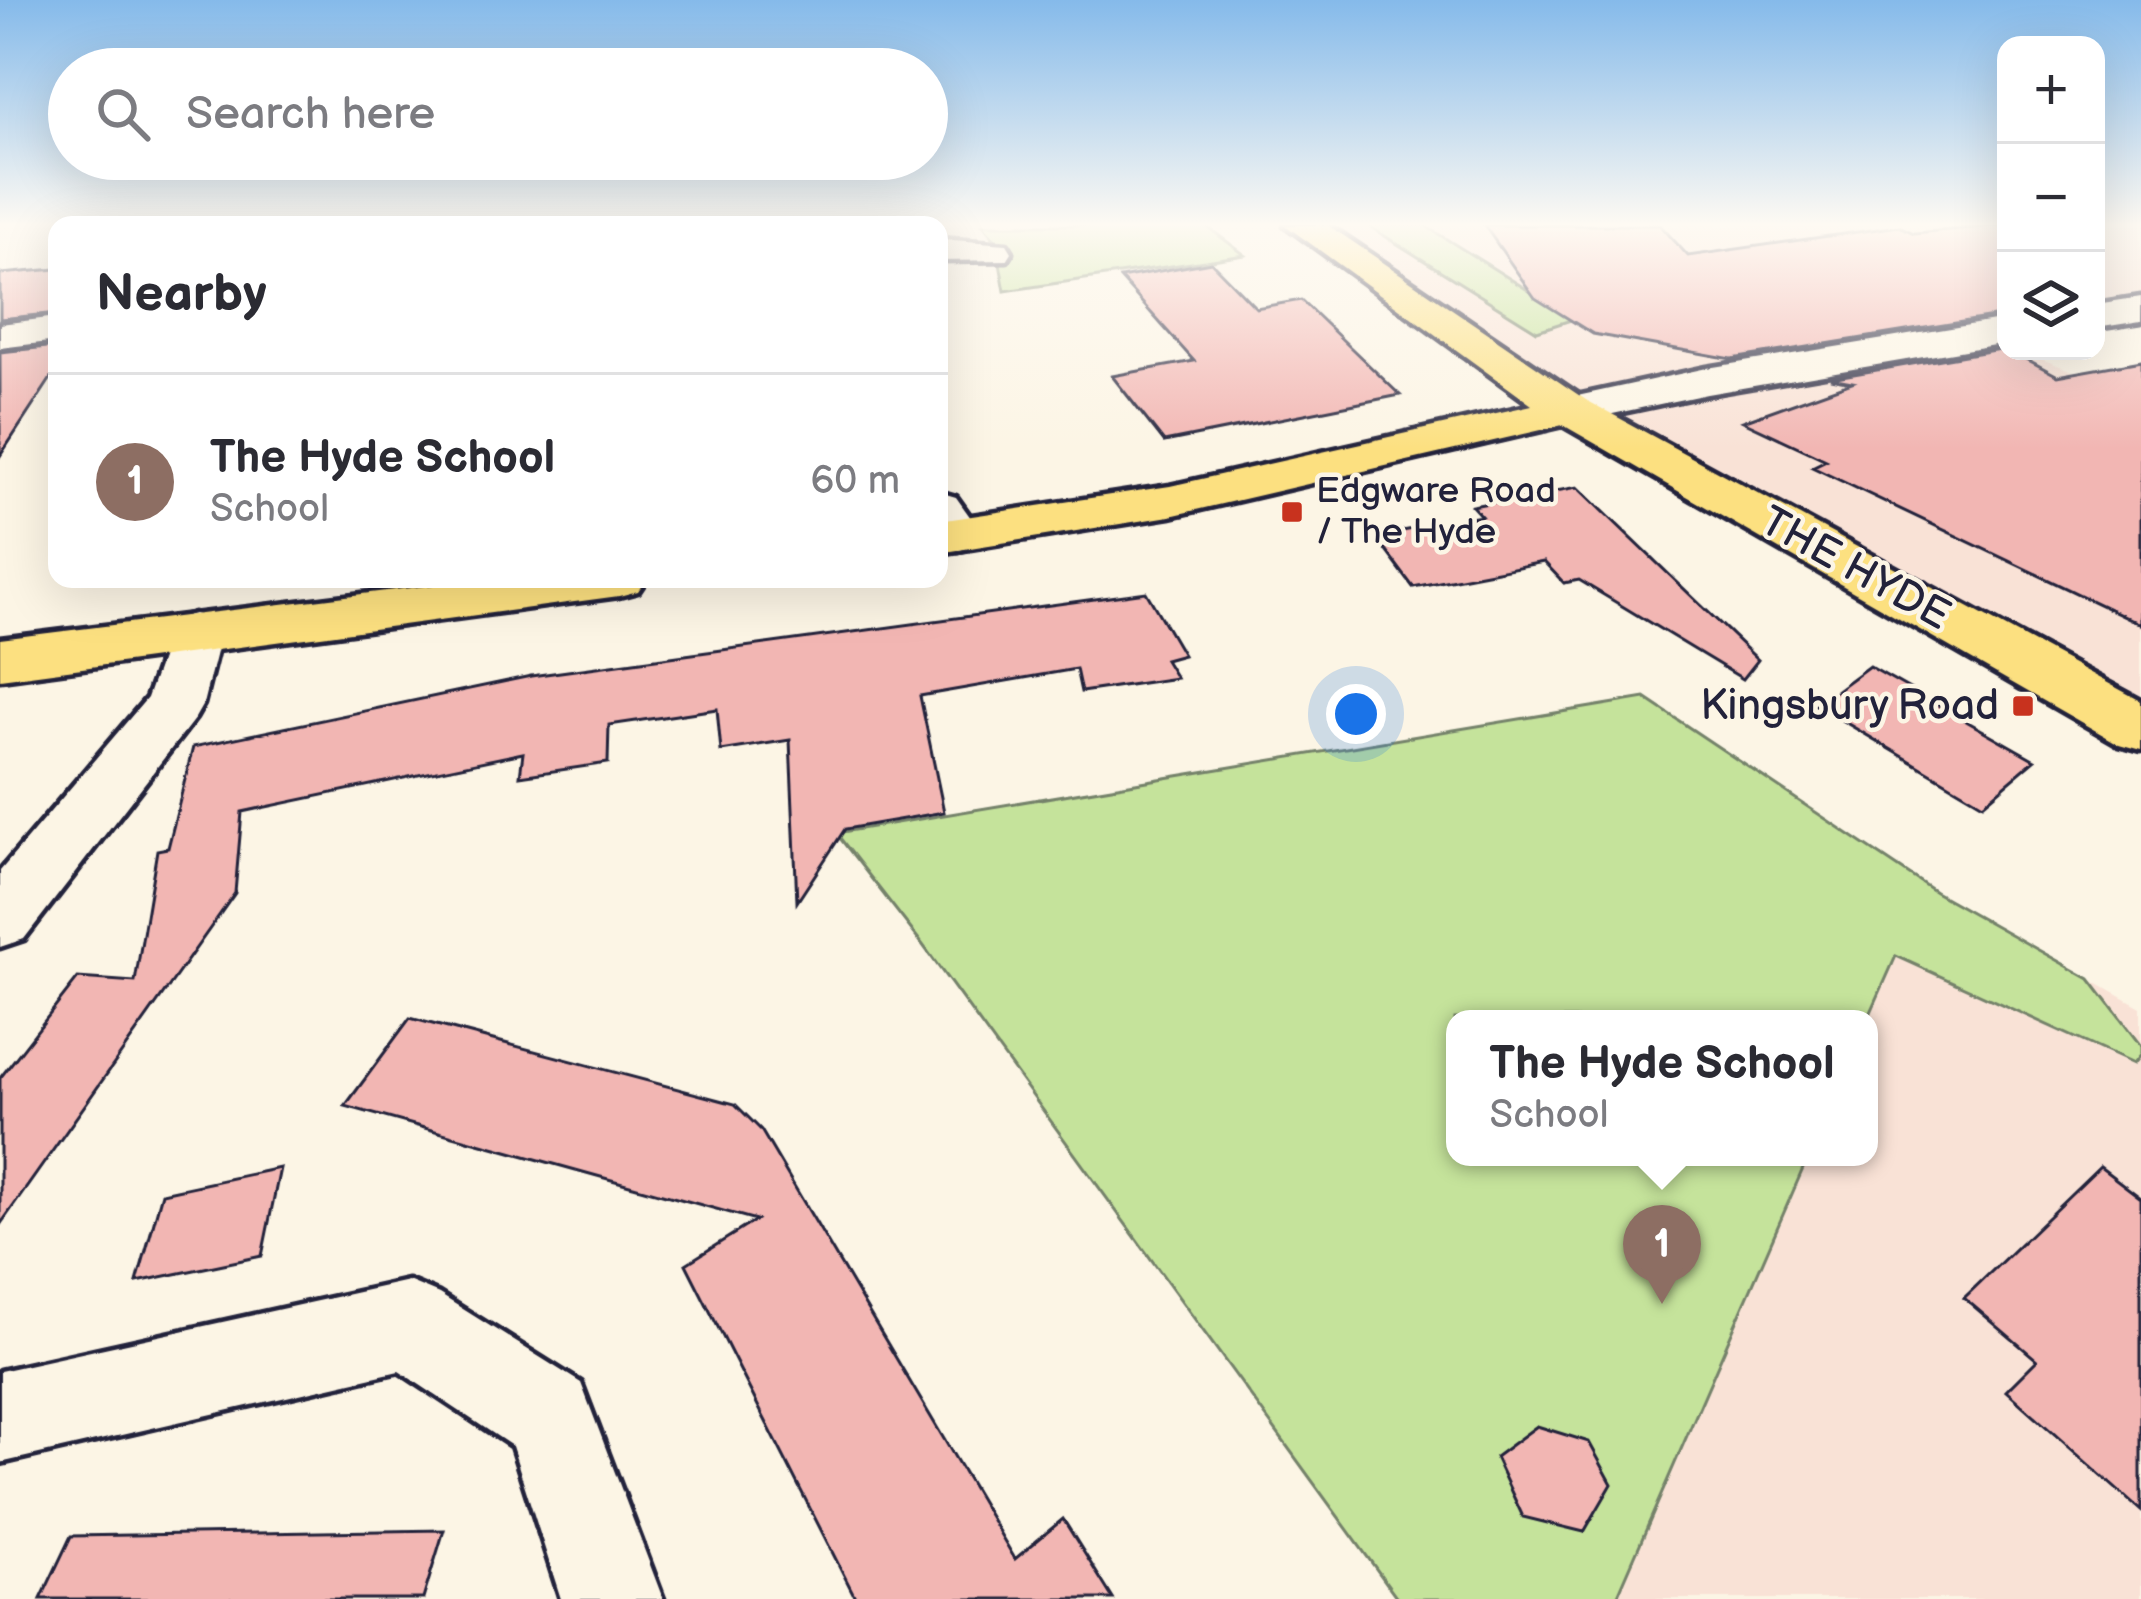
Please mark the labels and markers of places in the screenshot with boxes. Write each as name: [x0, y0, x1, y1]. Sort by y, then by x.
place label: Edgware Road / The Hyde: [1316, 470, 1556, 554]
marker: Edgware Road / The Hyde: [1279, 499, 1305, 525]
place label: Kingsbury Road: [1700, 681, 1999, 732]
marker: Kingsbury Road: [2010, 693, 2036, 719]
pin: 1: [1623, 1205, 1701, 1304]

